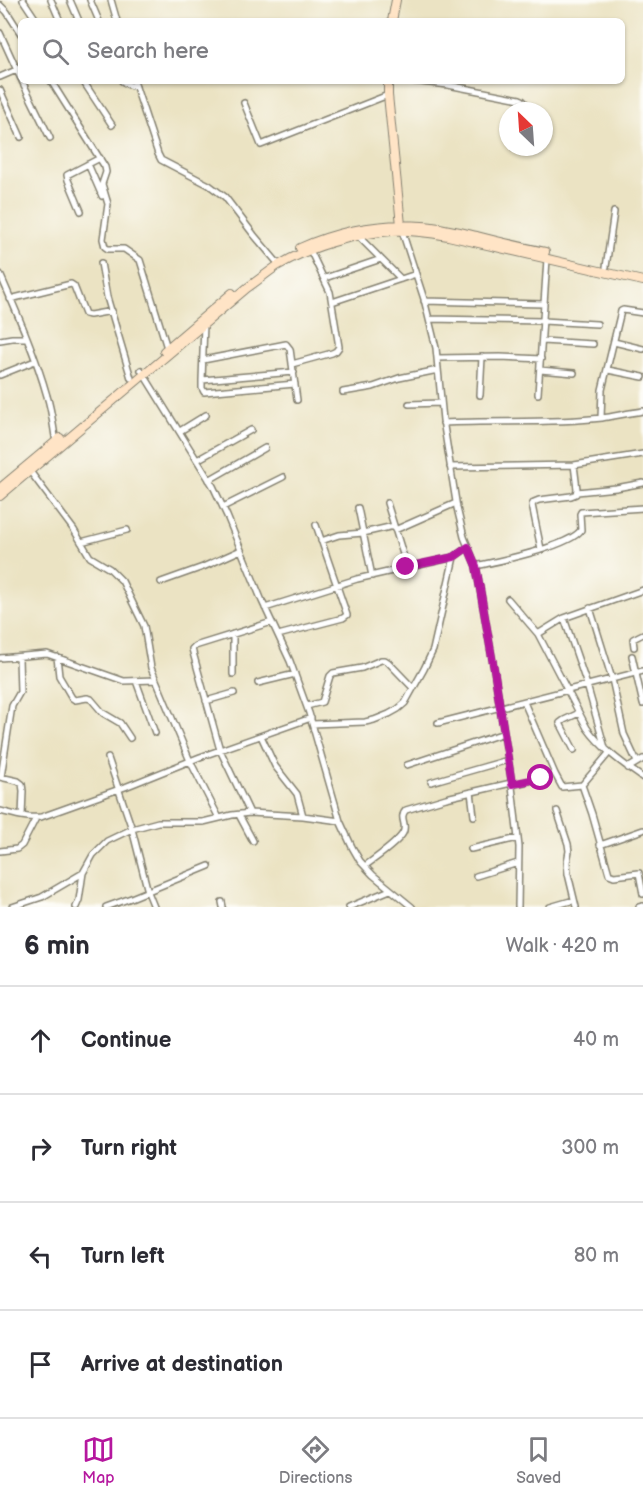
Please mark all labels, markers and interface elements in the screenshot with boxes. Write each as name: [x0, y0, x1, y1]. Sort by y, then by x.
search box: [18, 18, 625, 84]
icon: search: [39, 35, 72, 68]
text: Search here: [87, 38, 209, 65]
north arrow: [499, 102, 553, 156]
route end: [392, 553, 418, 579]
route start: [527, 764, 553, 790]
text: 6 min: [24, 931, 90, 962]
text: Walk · 420 m: [506, 934, 619, 958]
icon: ahead: [24, 1024, 57, 1057]
text: Continue: [81, 1027, 171, 1054]
text: 40 m: [573, 1028, 619, 1052]
icon: right: [24, 1132, 57, 1165]
text: Turn right: [81, 1135, 177, 1162]
text: 300 m: [561, 1136, 619, 1160]
icon: left: [24, 1240, 57, 1273]
text: Turn left: [81, 1243, 165, 1270]
text: 80 m: [574, 1244, 619, 1268]
icon: arrive: [24, 1348, 57, 1381]
text: Arrive at destination: [81, 1351, 283, 1378]
tab: Map: [82, 1433, 115, 1488]
tab: Directions: [279, 1433, 352, 1488]
tab: Saved: [516, 1433, 561, 1488]

